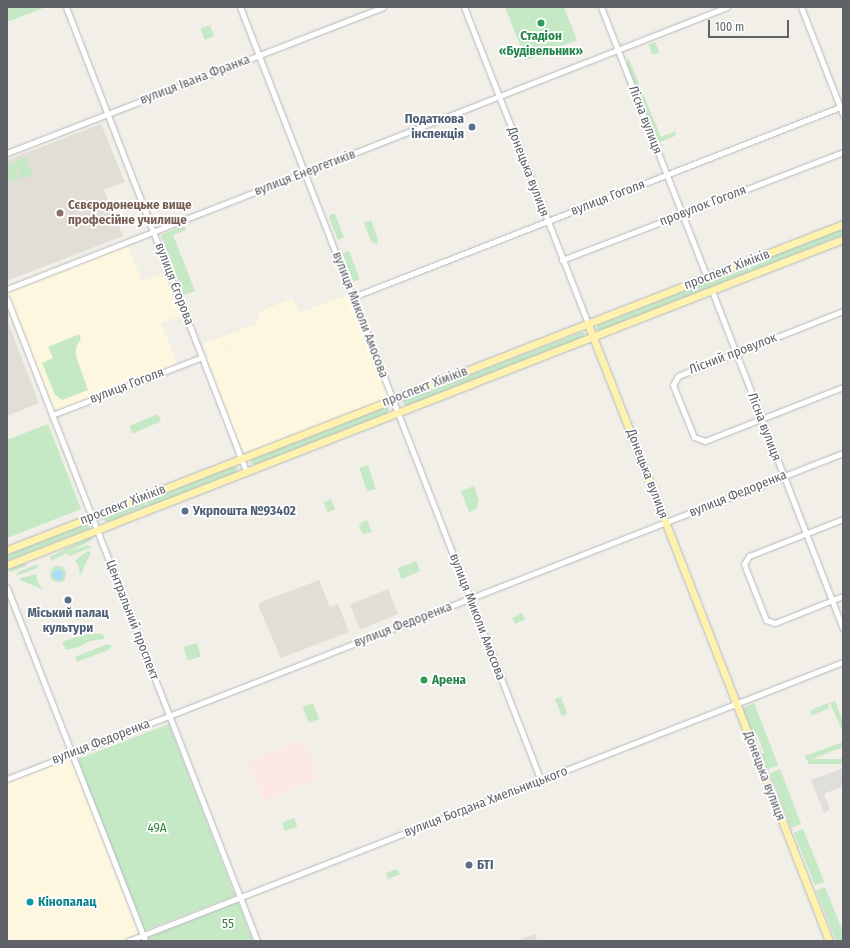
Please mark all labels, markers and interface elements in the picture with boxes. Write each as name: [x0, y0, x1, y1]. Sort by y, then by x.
scale bar: [710, 12, 791, 38]
marker: Стадіон «Будівельник»: [536, 18, 546, 28]
text: 100 m: [715, 20, 744, 34]
place label: Стадіон «Будівельник»: [499, 29, 583, 60]
street label: вулиця Івана Франка: [138, 52, 252, 108]
street label: Лісна вулиця: [625, 84, 665, 156]
place label: Податкова інспекція: [405, 112, 464, 143]
marker: Податкова інспекція: [467, 122, 477, 132]
street label: Донецька вулиця: [504, 125, 552, 219]
street label: вулиця Енергетиків: [252, 146, 358, 200]
street label: вулиця Гоголя: [569, 177, 647, 219]
street label: провулок Гоголя: [658, 182, 748, 230]
place label: Сєвєродонецьке вище професійне училище: [68, 198, 192, 229]
marker: Сєвєродонецьке вище професійне училище: [55, 208, 65, 218]
street label: вулиця Єгорова: [151, 241, 197, 327]
street label: проспект Хіміків: [682, 246, 772, 294]
street label: вулиця Миколи Амосова: [329, 250, 391, 380]
street label: Лісний провулок: [687, 330, 779, 378]
street label: проспект Хіміків: [380, 363, 470, 411]
street label: вулиця Гоголя: [88, 365, 166, 407]
street label: Лісна вулиця: [744, 391, 784, 463]
street label: Донецька вулиця: [623, 427, 671, 521]
street label: вулиця Федоренка: [687, 467, 789, 521]
street label: проспект Хіміків: [78, 481, 168, 529]
place label: Укрпошта №93402: [193, 503, 296, 519]
marker: Укрпошта №93402: [180, 506, 190, 516]
street label: вулиця Миколи Амосова: [446, 552, 508, 682]
street label: Центральний проспект: [102, 558, 162, 682]
marker: Міський палац культури: [63, 595, 73, 605]
street label: вулиця Федоренка: [352, 599, 454, 651]
place label: Міський палац культури: [27, 606, 109, 637]
place label: Арена: [432, 672, 466, 688]
marker: Арена: [419, 675, 429, 685]
street label: вулиця Федоренка: [50, 716, 152, 768]
street label: Донецька вулиця: [740, 729, 788, 823]
street label: вулиця Богдана Хмельницького: [402, 764, 570, 840]
park label: 49А: [147, 820, 167, 836]
place label: БТІ: [477, 857, 493, 873]
marker: БТІ: [464, 860, 474, 870]
place label: Кінопалац: [38, 894, 96, 910]
marker: Кінопалац: [25, 897, 35, 907]
park label: 55: [222, 916, 234, 932]

